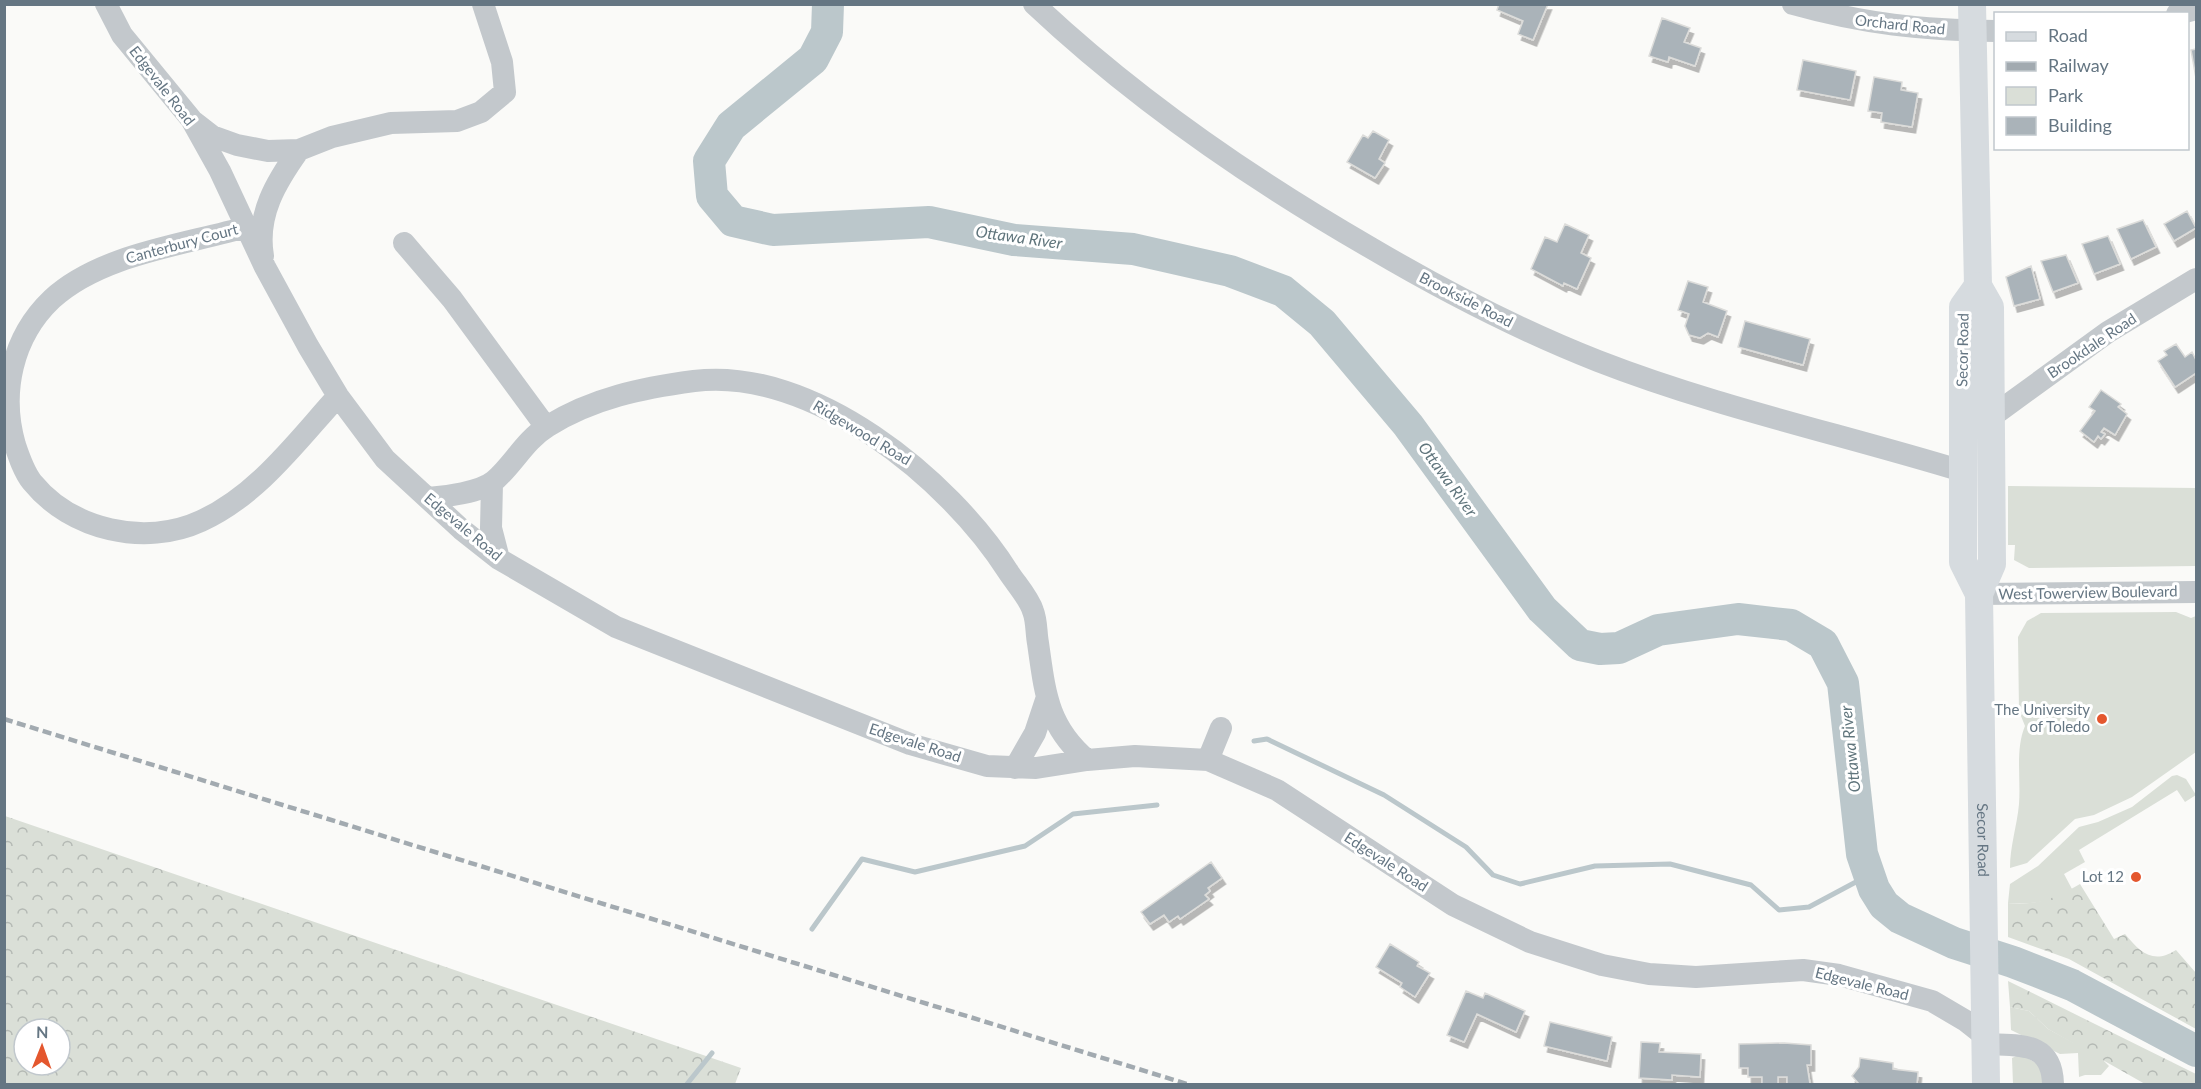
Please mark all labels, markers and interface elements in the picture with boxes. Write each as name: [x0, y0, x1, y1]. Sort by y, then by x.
street label: Orchard Road: [1854, 10, 1946, 38]
legend: [1994, 12, 2189, 150]
text: Road: [2048, 24, 2088, 46]
street label: Edgevale Road: [126, 42, 199, 129]
text: Railway: [2048, 54, 2109, 76]
text: Park: [2048, 84, 2084, 106]
text: Building: [2048, 114, 2112, 136]
street label: Canterbury Court: [124, 219, 240, 267]
water label: Ottawa River: [975, 221, 1064, 252]
street label: Brookside Road: [1417, 268, 1516, 330]
street label: Brookdale Road: [2044, 309, 2139, 382]
street label: Secor Road: [1952, 313, 1972, 387]
street label: Ridgewood Road: [810, 396, 915, 468]
water label: Ottawa River: [1415, 438, 1482, 520]
street label: Edgevale Road: [421, 489, 506, 564]
street label: West Towerview Boulevard: [1998, 581, 2178, 603]
place label: The University of Toledo: [1994, 700, 2090, 735]
water label: Ottawa River: [1835, 704, 1864, 793]
marker: The University of Toledo: [2095, 712, 2109, 726]
street label: Edgevale Road: [867, 719, 964, 765]
street label: Secor Road: [1974, 803, 1993, 877]
street label: Edgevale Road: [1341, 828, 1432, 895]
place label: Lot 12: [2082, 867, 2124, 885]
marker: Lot 12: [2129, 870, 2143, 884]
street label: Edgevale Road: [1814, 963, 1911, 1003]
north arrow: [12, 1017, 72, 1077]
text: N: [36, 1022, 49, 1041]

